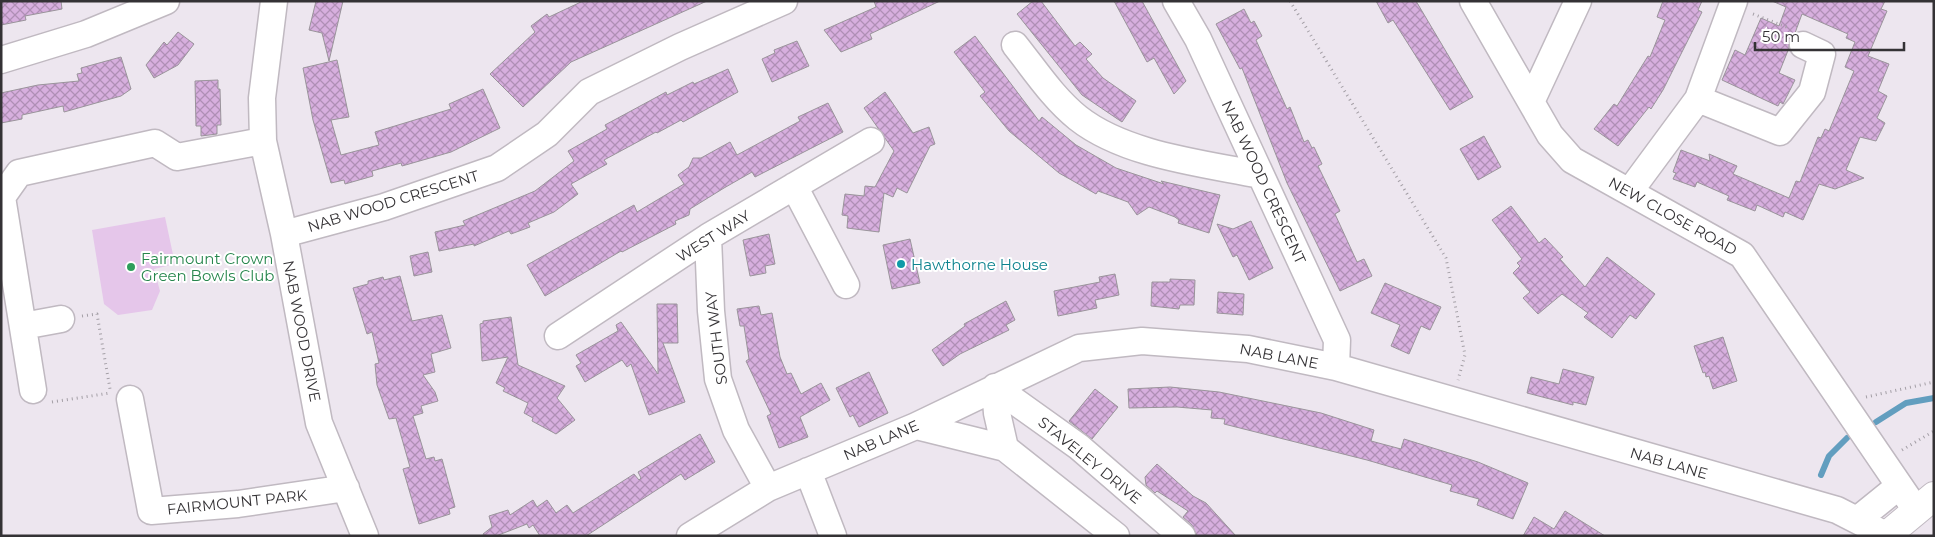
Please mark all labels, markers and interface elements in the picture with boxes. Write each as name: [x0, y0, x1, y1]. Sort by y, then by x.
scale bar: [1755, 20, 1904, 52]
text: 50 m: [1762, 27, 1800, 46]
street label: NAB WOOD CRESCENT: [1218, 97, 1310, 267]
street label: NAB WOOD CRESCENT: [305, 166, 481, 236]
street label: NEW CLOSE ROAD: [1605, 173, 1741, 259]
street label: WEST WAY: [672, 205, 754, 266]
place label: Fairmount Crown Green Bowls Club: [141, 249, 275, 285]
place label: Hawthorne House: [911, 255, 1048, 274]
marker: Hawthorne House: [895, 258, 907, 270]
street label: NAB WOOD DRIVE: [279, 259, 325, 403]
marker: Fairmount Crown Green Bowls Club: [125, 261, 137, 273]
street label: SOUTH WAY: [701, 290, 731, 386]
street label: NAB LANE: [1238, 339, 1320, 373]
street label: STAVELEY DRIVE: [1034, 412, 1146, 508]
street label: NAB LANE: [840, 416, 922, 464]
street label: NAB LANE: [1628, 443, 1710, 483]
street label: FAIRMOUNT PARK: [166, 485, 308, 519]

